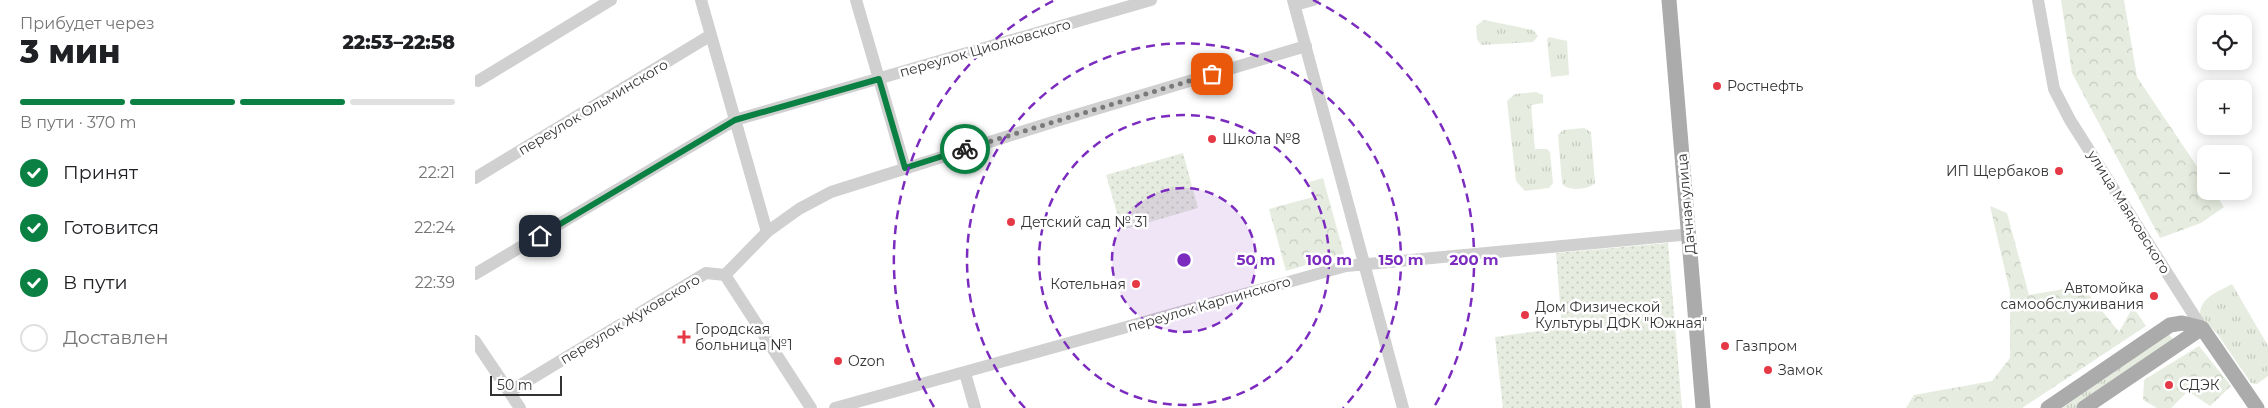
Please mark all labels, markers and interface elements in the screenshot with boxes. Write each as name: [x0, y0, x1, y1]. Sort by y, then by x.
text: Прибудет через: [20, 14, 155, 33]
street label: переулок Циолковского: [897, 15, 1073, 81]
map controls: [2197, 15, 2252, 200]
button: locate: [2197, 15, 2252, 70]
text: 22:53–22:58: [342, 31, 455, 54]
text: 3 мин: [20, 32, 120, 71]
pin: [1191, 53, 1233, 95]
street label: переулок Ольминского: [515, 55, 671, 159]
icon: bag: [1198, 60, 1226, 88]
place label: Ростнефть: [1727, 77, 1803, 95]
marker: Ростнефть: [1711, 80, 1723, 92]
button: +: [2197, 80, 2252, 135]
text: В пути · 370 m: [20, 113, 137, 132]
courier: [940, 124, 990, 174]
place label: Школа №8: [1222, 130, 1301, 148]
marker: Школа №8: [1206, 133, 1218, 145]
icon: bike: [951, 135, 979, 163]
button: −: [2197, 145, 2252, 200]
street label: улица Маяковского: [2083, 146, 2174, 277]
street label: Дачная улица: [1673, 153, 1699, 255]
icon: check: [20, 159, 48, 187]
text: Принят: [63, 161, 138, 184]
place label: ИП Щербаков: [1946, 162, 2049, 180]
text: 22:21: [419, 163, 455, 182]
marker: ИП Щербаков: [2053, 165, 2065, 177]
place label: Детский сад № 31: [1021, 213, 1148, 231]
icon: check: [20, 214, 48, 242]
pin: [519, 215, 561, 257]
text: Готовится: [63, 216, 159, 239]
marker: Детский сад № 31: [1005, 216, 1017, 228]
text: 22:24: [414, 218, 455, 237]
icon: home: [526, 222, 554, 250]
text: 50 m: [1236, 250, 1276, 269]
text: 100 m: [1306, 250, 1352, 269]
text: 150 m: [1379, 250, 1423, 269]
text: 200 m: [1449, 250, 1499, 269]
centre of rings: [1175, 251, 1193, 269]
icon: check: [20, 269, 48, 297]
street label: переулок Жуковского: [557, 270, 703, 368]
text: В пути: [63, 271, 128, 294]
street label: переулок Карпинского: [1125, 272, 1293, 336]
text: 22:39: [415, 273, 455, 292]
place label: Котельная: [1050, 275, 1126, 293]
marker: Котельная: [1130, 278, 1142, 290]
place label: Автомойка самообслуживания: [2000, 279, 2144, 313]
marker: Автомойка самообслуживания: [2148, 290, 2160, 302]
place label: Дом Физической Культуры ДФК "Южная": [1535, 298, 1707, 332]
marker: Дом Физической Культуры ДФК "Южная": [1519, 309, 1531, 321]
place label: Городская больница №1: [695, 320, 793, 354]
text: Доставлен: [63, 326, 169, 349]
marker: Городская больница №1: [677, 330, 691, 344]
place label: Газпром: [1735, 337, 1797, 355]
marker: Газпром: [1719, 340, 1731, 352]
place label: Ozon: [848, 352, 885, 370]
marker: Ozon: [832, 355, 844, 367]
place label: Замок: [1778, 361, 1823, 379]
marker: Замок: [1762, 364, 1774, 376]
scale bar: [490, 373, 563, 396]
text: 50 m: [497, 376, 533, 394]
place label: СДЭК: [2179, 376, 2220, 394]
marker: СДЭК: [2163, 379, 2175, 391]

